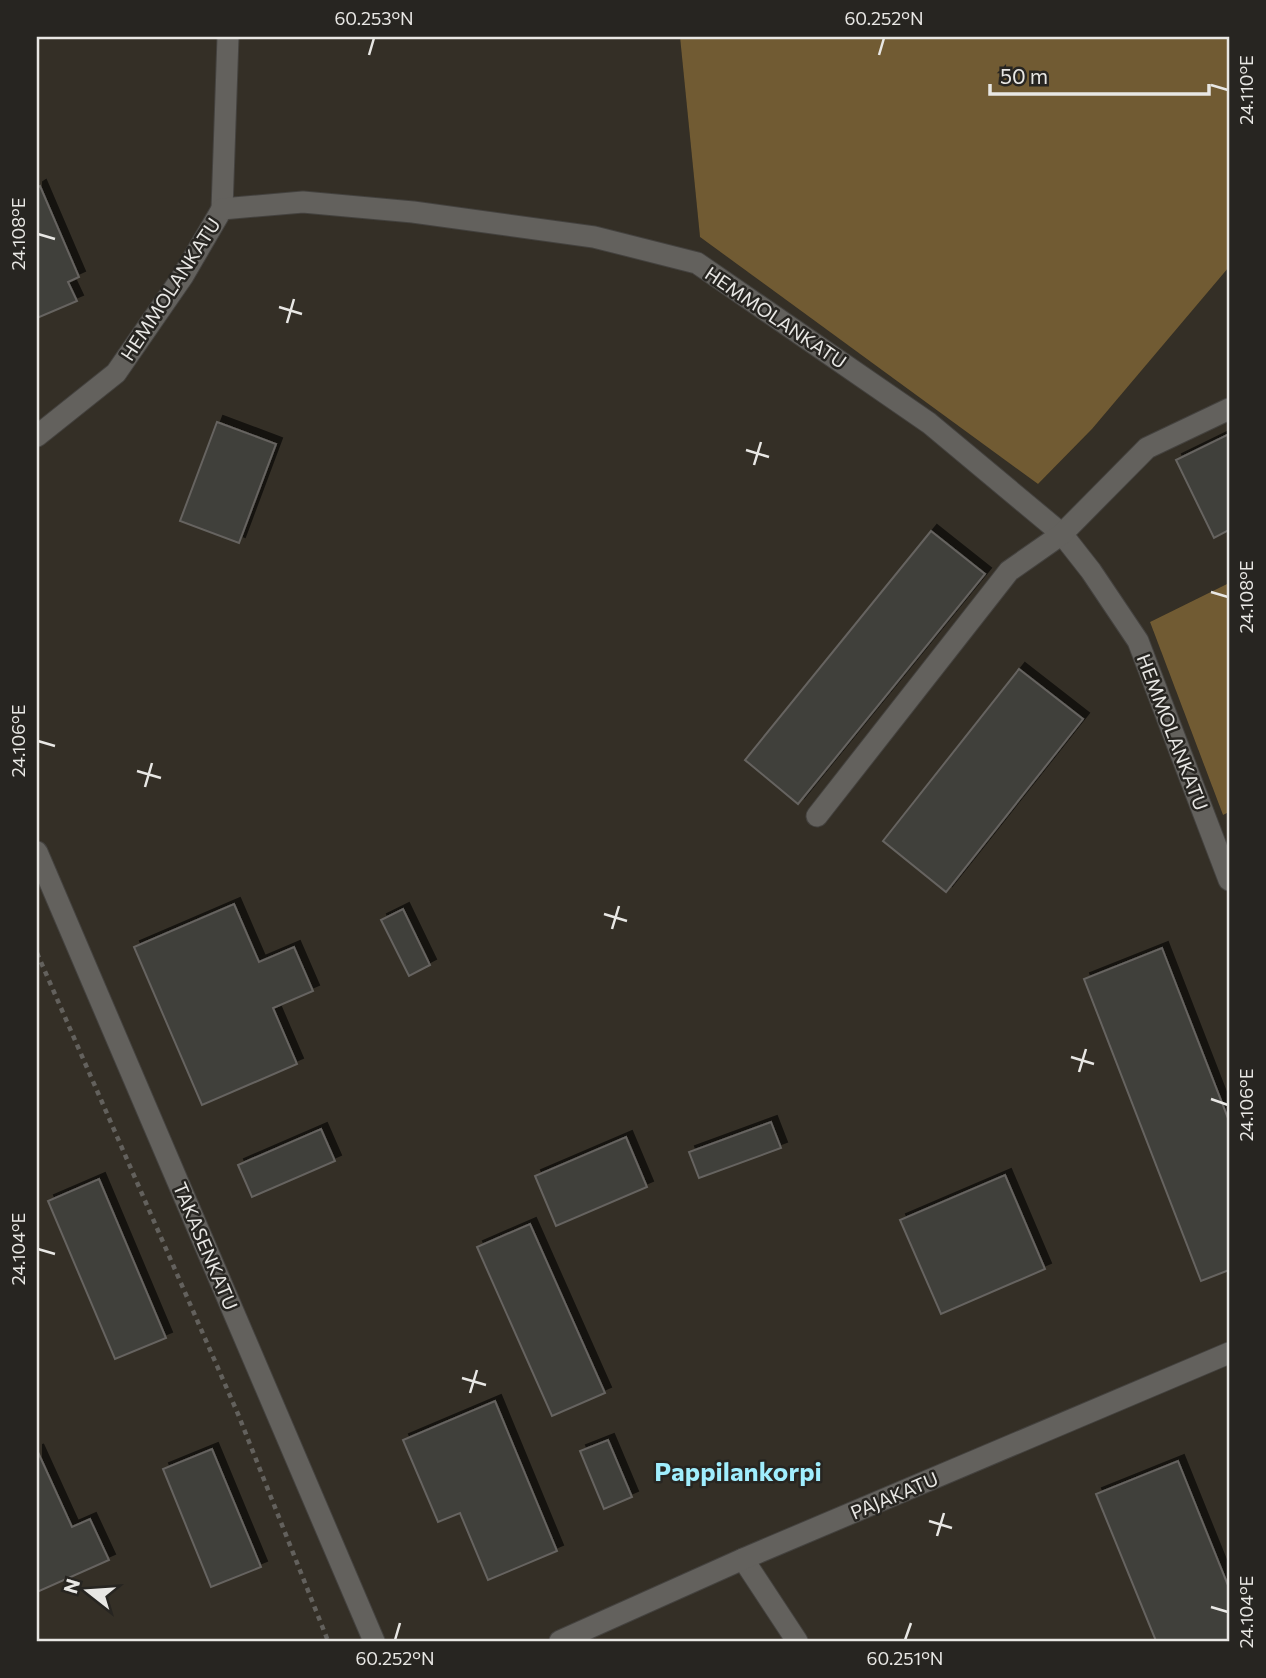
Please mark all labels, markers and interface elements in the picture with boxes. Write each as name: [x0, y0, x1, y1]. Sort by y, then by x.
text: 60.253°N: [334, 7, 414, 29]
text: 60.252°N: [844, 7, 924, 29]
scale bar: [990, 52, 1208, 96]
text: 24.110°E: [1235, 55, 1257, 125]
text: 50 m: [1000, 63, 1048, 88]
text: 24.108°E: [7, 198, 29, 270]
street label: HEMMOLANKATU: [115, 213, 225, 365]
street label: HEMMOLANKATU: [701, 261, 851, 373]
text: 24.108°E: [1235, 561, 1257, 633]
street label: HEMMOLANKATU: [1133, 651, 1213, 813]
text: 24.106°E: [7, 705, 29, 777]
text: 24.106°E: [1235, 1069, 1257, 1141]
street label: TAKASENKATU: [169, 1179, 243, 1313]
text: 24.104°E: [7, 1213, 29, 1285]
district label: Pappilankorpi: [654, 1455, 822, 1486]
street label: PAJAKATU: [847, 1466, 941, 1524]
north arrow: [52, 1556, 122, 1626]
text: N: [58, 1576, 84, 1596]
text: 24.104°E: [1235, 1576, 1257, 1648]
text: 60.252°N: [355, 1647, 435, 1669]
text: 60.251°N: [867, 1647, 943, 1669]

